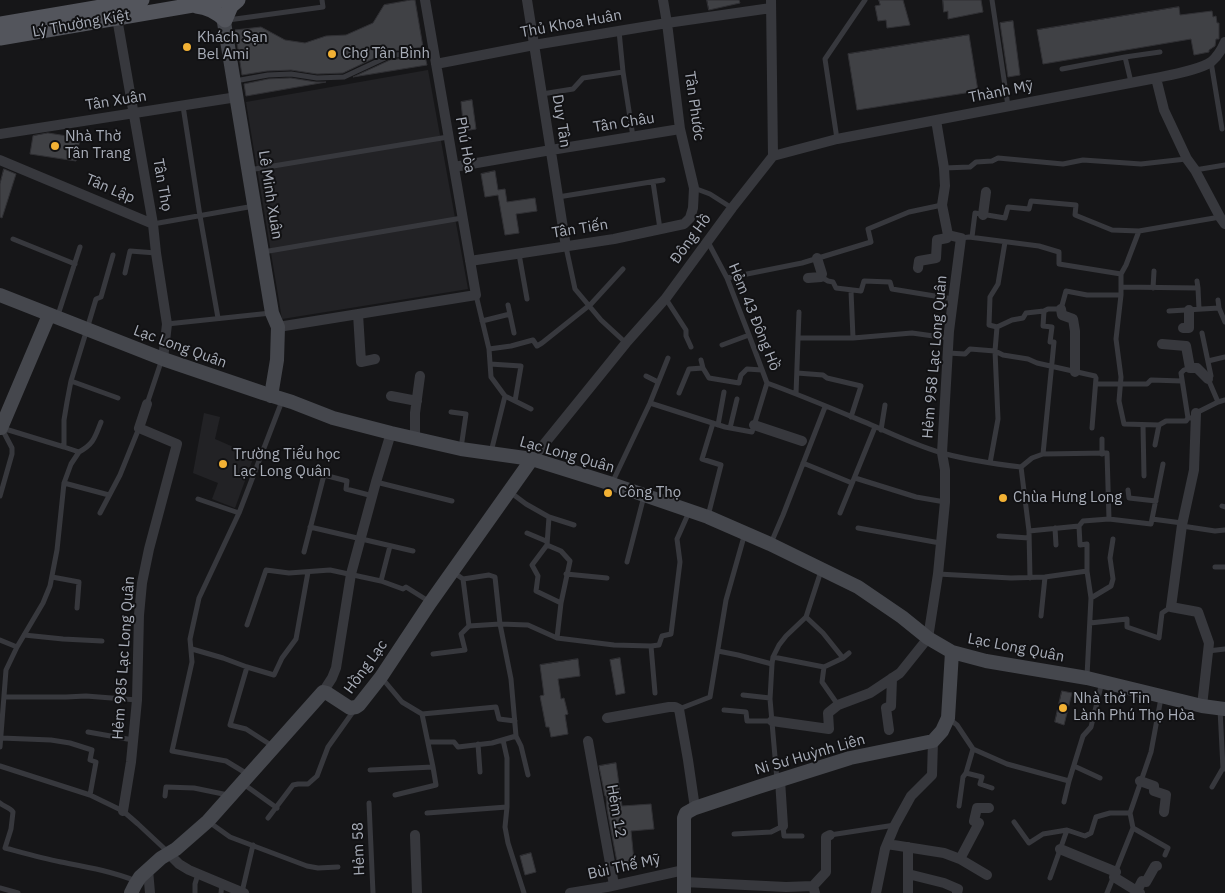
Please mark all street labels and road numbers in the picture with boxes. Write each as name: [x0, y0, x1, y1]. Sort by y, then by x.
street label: Thủ Khoa Huân: [519, 6, 623, 42]
street label: Lý Thường Kiệt: [31, 7, 131, 41]
street label: Tân Phước: [680, 70, 708, 142]
street label: Thành Mỹ: [967, 77, 1035, 107]
street label: Tân Xuân: [84, 87, 148, 115]
street label: Duy Tân: [548, 93, 574, 149]
street label: Tân Châu: [592, 109, 656, 137]
street label: Phú Hòa: [451, 116, 479, 174]
street label: Lê Minh Xuân: [254, 149, 286, 241]
street label: Tân Thọ: [149, 157, 175, 213]
street label: Tân Lập: [83, 171, 137, 207]
street label: Đông Hồ: [667, 210, 715, 268]
street label: Tân Tiến: [551, 216, 609, 242]
street label: Hẻm 43 Đông Hồ: [724, 261, 784, 373]
street label: Hẻm 958 Lạc Long Quân: [919, 275, 951, 439]
street label: Lạc Long Quân: [131, 322, 229, 372]
street label: Lạc Long Quân: [517, 433, 617, 477]
street label: Hẻm 985 Lạc Long Quân: [109, 576, 139, 740]
street label: Lạc Long Quân: [966, 630, 1066, 666]
street label: Hồng Lạc: [340, 637, 392, 697]
street label: Ni Sư Huỳnh Liên: [753, 731, 867, 779]
street label: Hẻm 12: [602, 783, 630, 839]
street label: Hẻm 58: [349, 822, 369, 876]
street label: Bùi Thế Mỹ: [586, 850, 662, 884]

